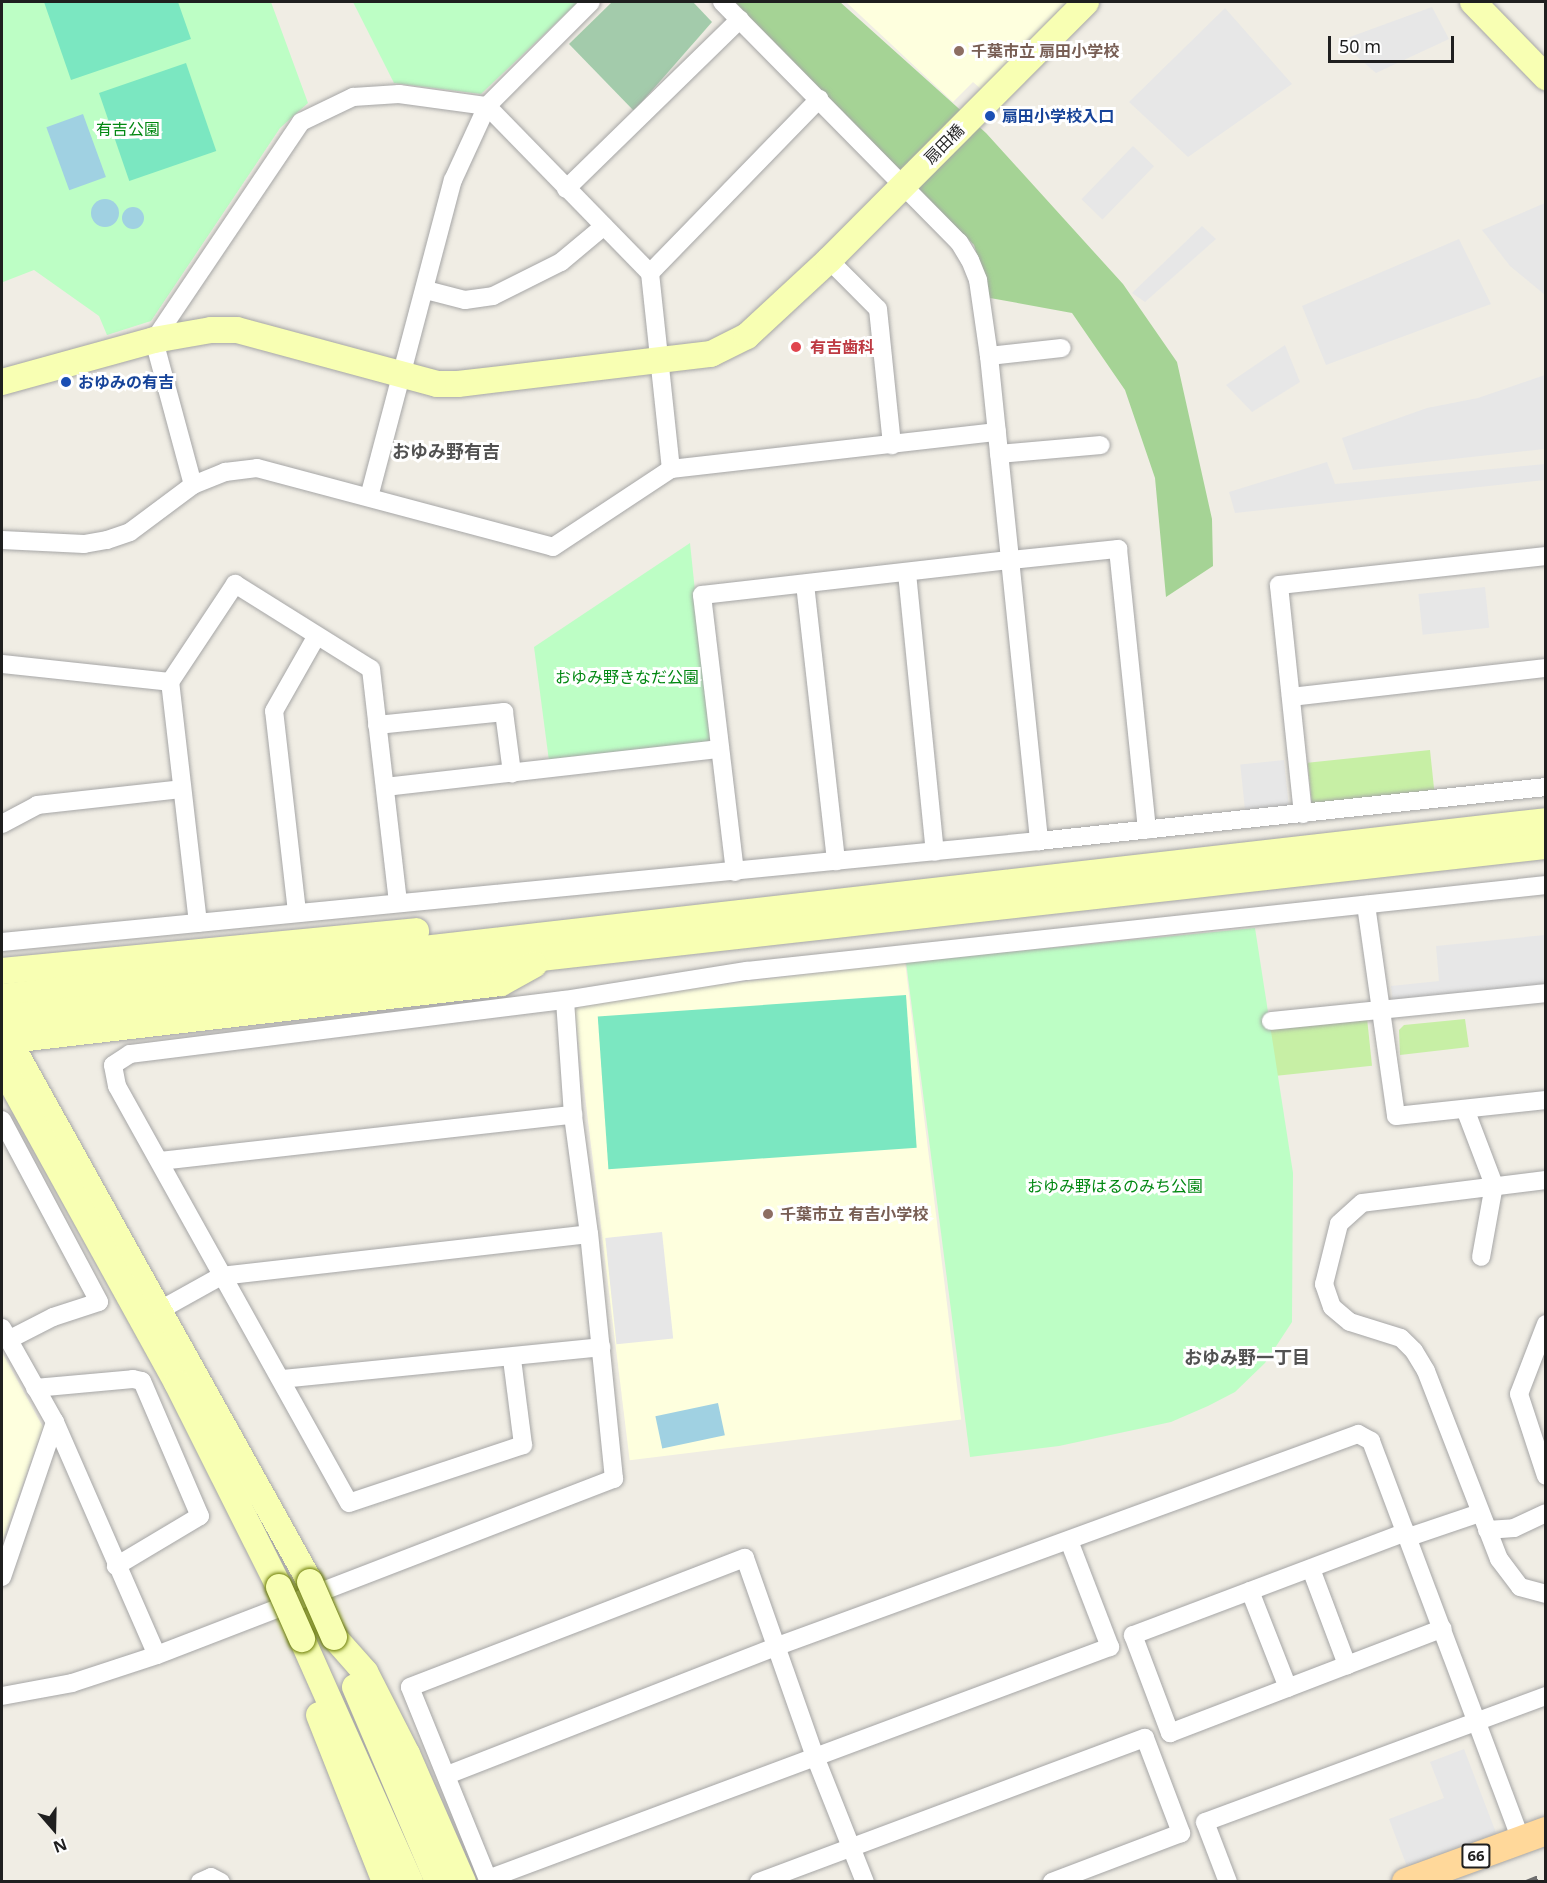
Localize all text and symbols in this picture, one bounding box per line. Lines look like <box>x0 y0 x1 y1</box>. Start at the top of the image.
scale bar <box>1331 24 1457 62</box>
text: 50 m <box>1339 34 1381 58</box>
place label: 千葉市立 扇田小学校 <box>971 41 1119 61</box>
marker: 千葉市立 扇田小学校 <box>952 44 966 58</box>
place label: 扇田小学校入口 <box>1002 106 1114 126</box>
marker: 扇田小学校入口 <box>983 109 997 123</box>
park label: 有吉公園 <box>96 119 160 139</box>
street label: 扇田橋 <box>920 120 968 168</box>
place label: 有吉歯科 <box>810 337 874 357</box>
marker: 有吉歯科 <box>787 338 805 356</box>
place label: おゆみの有吉 <box>78 372 174 392</box>
marker: おゆみの有吉 <box>59 375 73 389</box>
district label: おゆみ野有吉 <box>392 440 500 462</box>
park label: おゆみ野きなだ公園 <box>555 667 699 687</box>
park label: おゆみ野はるのみち公園 <box>1027 1176 1203 1196</box>
place label: 千葉市立 有吉小学校 <box>780 1204 928 1224</box>
marker: 千葉市立 有吉小学校 <box>761 1207 775 1221</box>
district label: おゆみ野一丁目 <box>1184 1346 1310 1368</box>
north arrow <box>24 1799 84 1859</box>
text: N <box>50 1833 70 1858</box>
road number: 66 <box>1461 1844 1491 1868</box>

